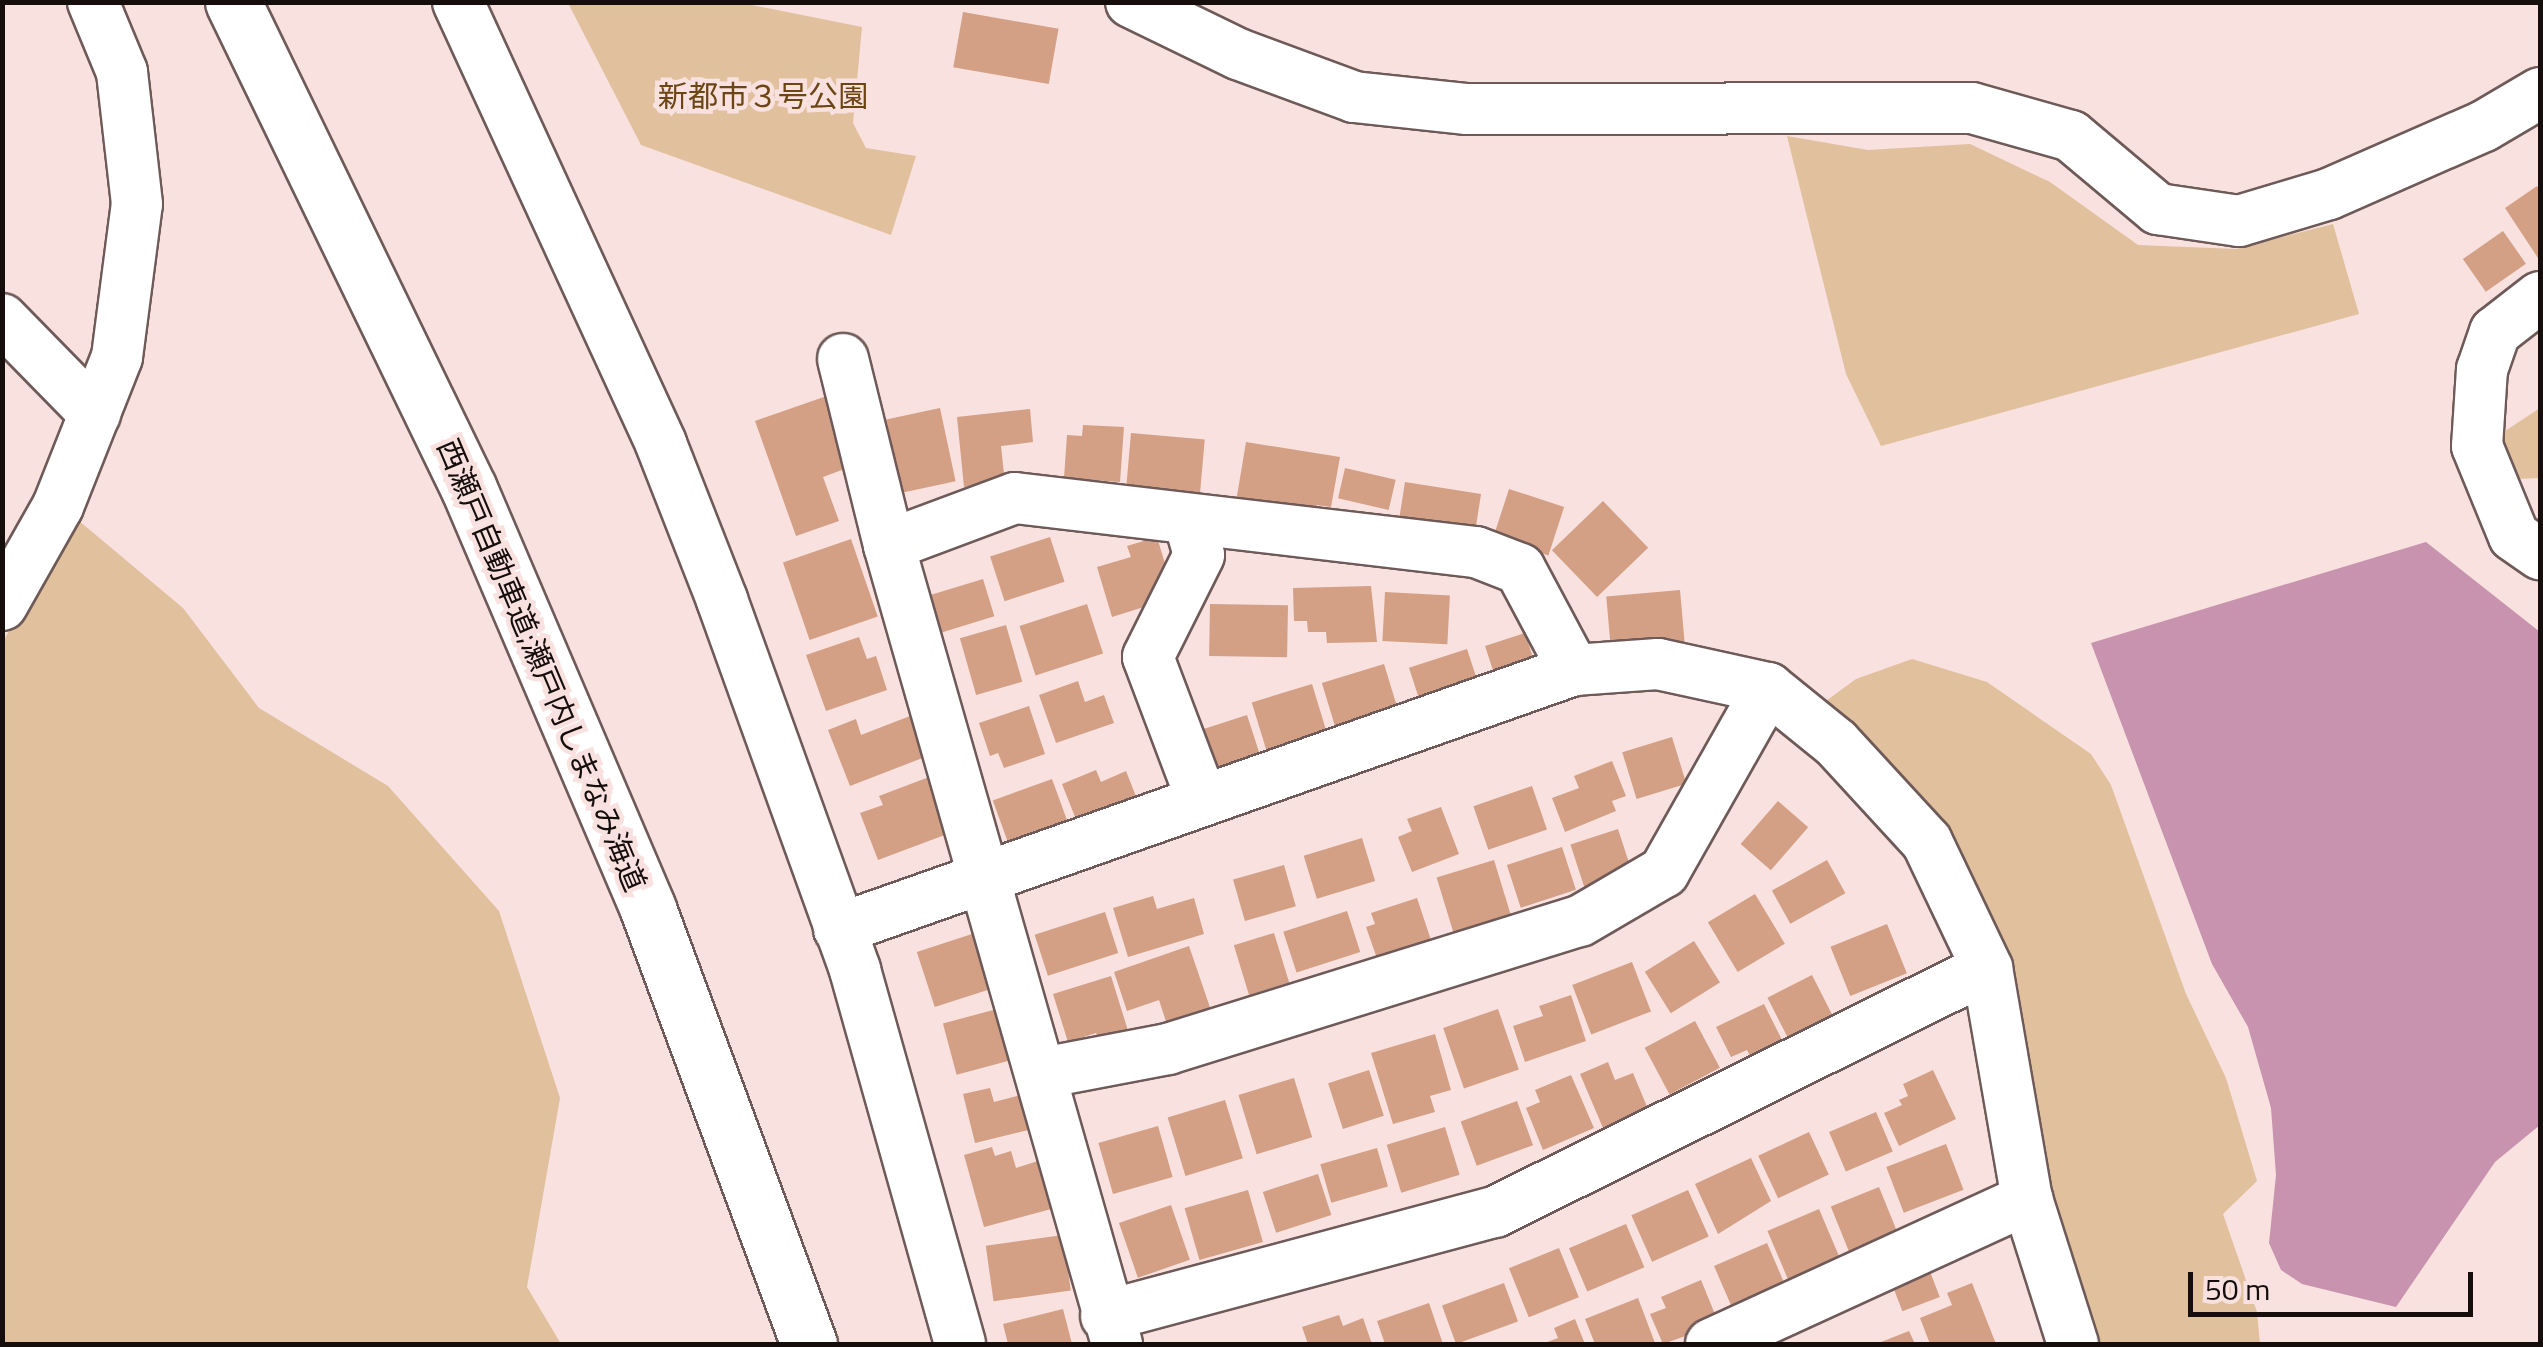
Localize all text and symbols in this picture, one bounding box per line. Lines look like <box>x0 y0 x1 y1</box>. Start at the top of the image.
park label: 新都市３号公園 <box>658 78 868 114</box>
street label: 西瀬戸自動車道;瀬戸内しまなみ海道 <box>430 434 654 896</box>
scale bar <box>2193 1252 2478 1314</box>
text: 50 m <box>2205 1266 2270 1312</box>

